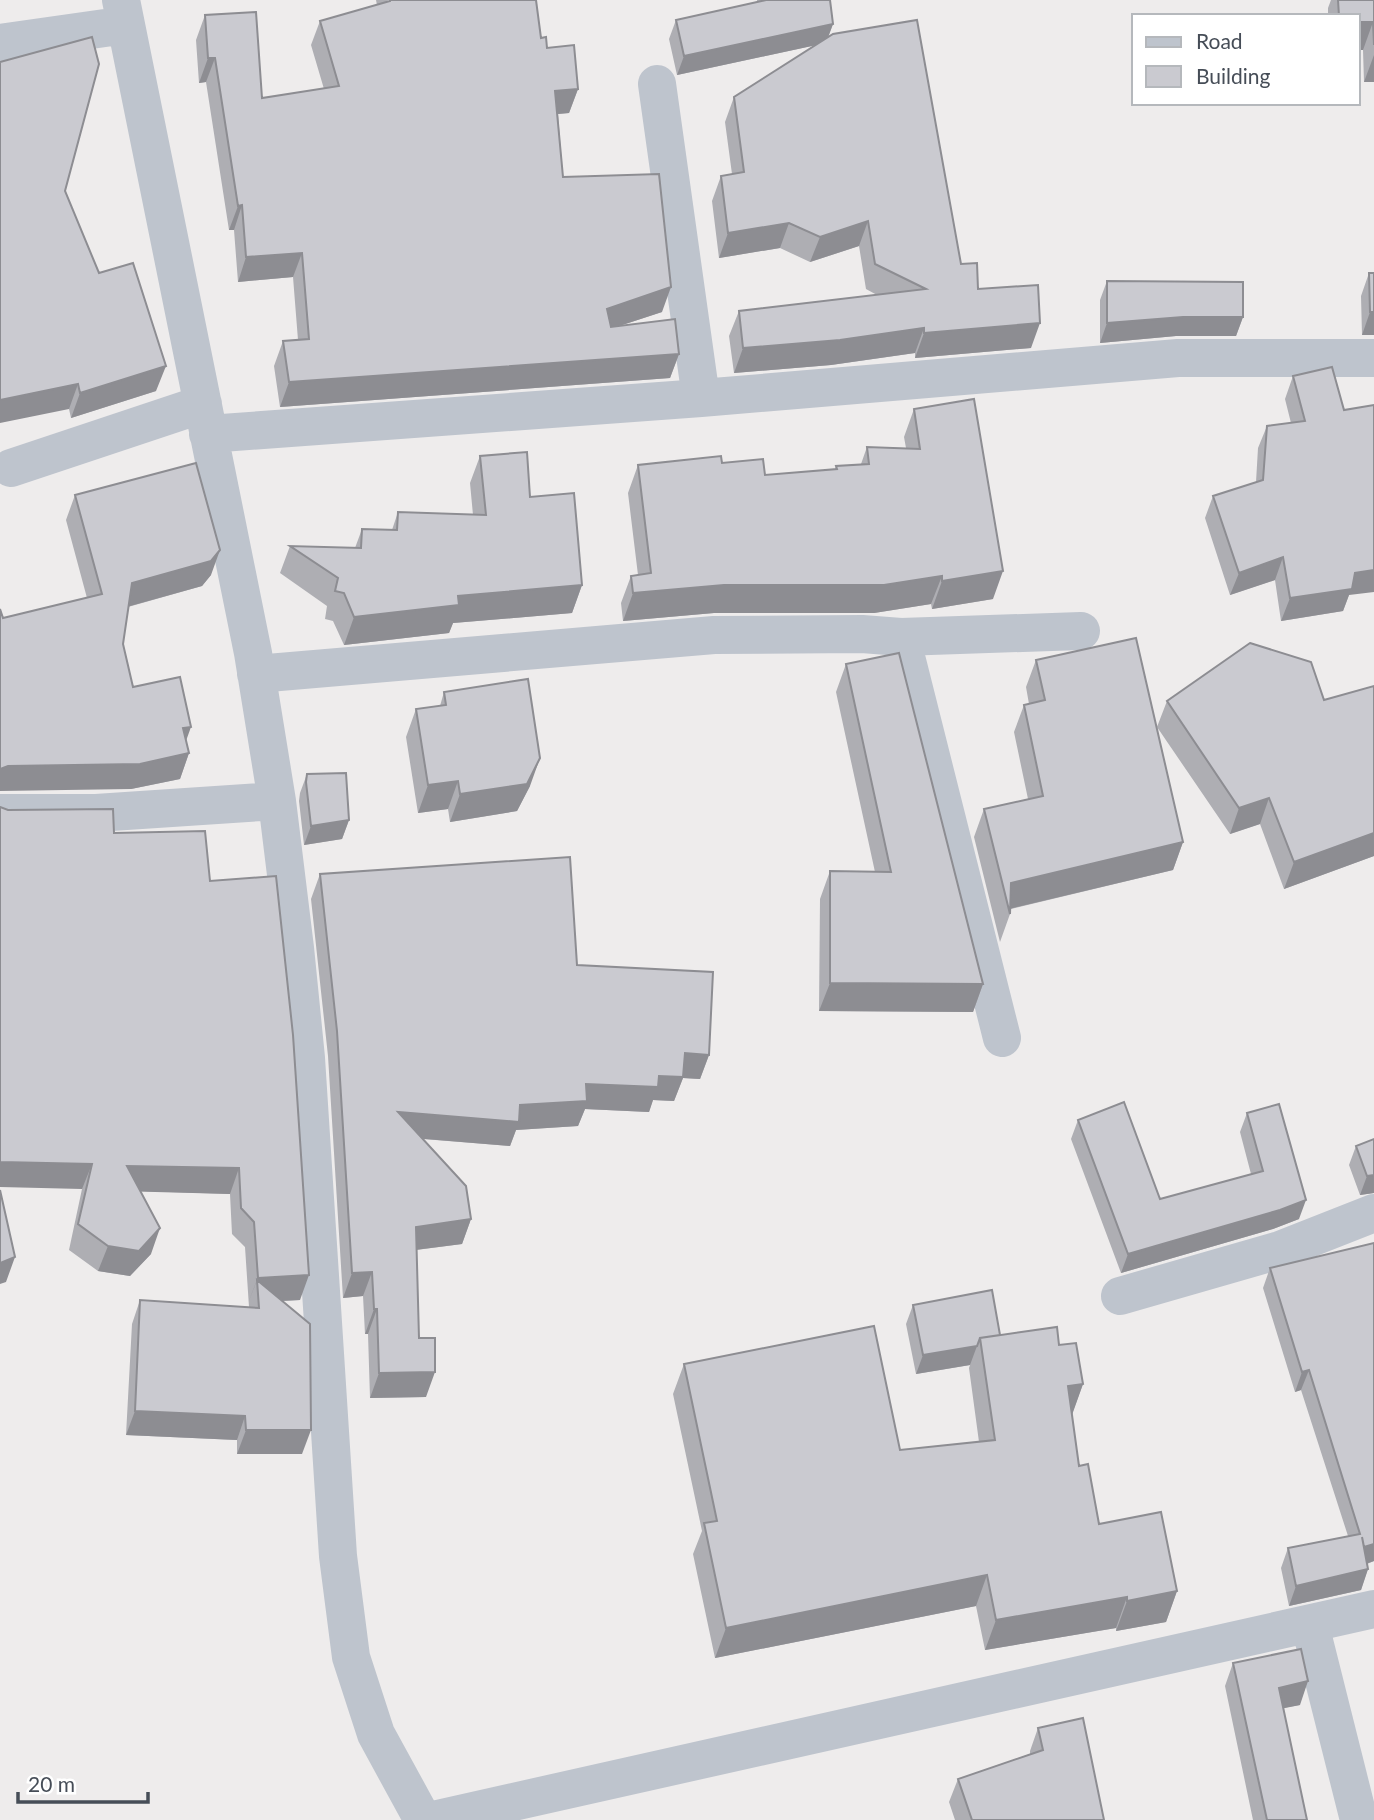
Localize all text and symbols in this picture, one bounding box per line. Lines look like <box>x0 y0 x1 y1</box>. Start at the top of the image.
legend <box>1132 14 1360 105</box>
text: Road <box>1196 28 1243 53</box>
text: Building <box>1196 63 1271 88</box>
scale bar <box>18 1760 147 1804</box>
text: 20 m <box>28 1771 75 1796</box>

